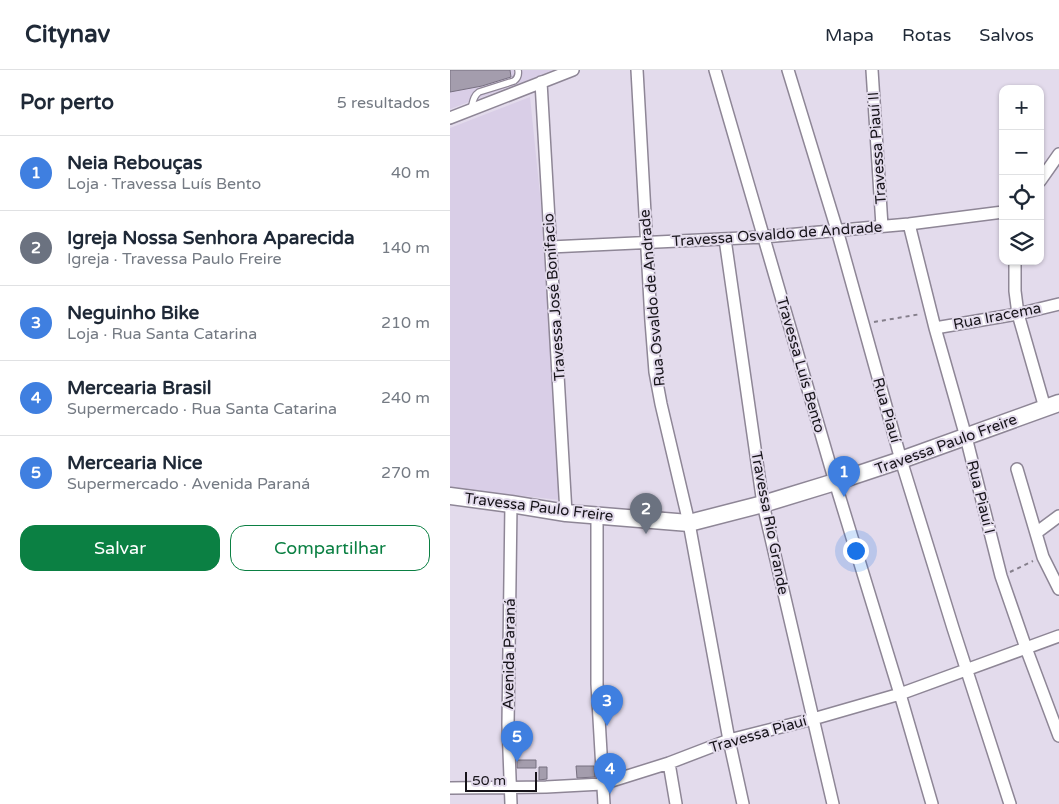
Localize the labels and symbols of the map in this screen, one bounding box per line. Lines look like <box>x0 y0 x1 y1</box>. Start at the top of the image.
street label: Travessa Piauí II <box>864 91 890 205</box>
street label: Rua Osvaldo de Andrade <box>635 209 669 387</box>
street label: Travessa José Bonifacio <box>539 213 569 381</box>
street label: Travessa Osvaldo de Andrade <box>671 218 883 250</box>
street label: Travessa Luís Bento <box>773 295 829 435</box>
street label: Rua Iracema <box>952 299 1042 333</box>
street label: Rua Piauí <box>869 375 905 445</box>
street label: Travessa Paulo Freire <box>873 410 1019 478</box>
street label: Travessa Rio Grande <box>747 450 793 596</box>
pin: 1 <box>828 456 860 497</box>
street label: Rua Piauí I <box>963 458 999 536</box>
street label: Travessa Paulo Freire <box>464 489 614 525</box>
pin: 2 <box>630 493 662 534</box>
your location <box>843 538 869 564</box>
street label: Avenida Paraná <box>499 598 519 710</box>
pin: 3 <box>591 685 623 726</box>
street label: Travessa Piauí <box>707 711 809 756</box>
pin: 5 <box>501 721 533 762</box>
pin: 4 <box>594 753 626 794</box>
scale bar <box>465 769 538 792</box>

